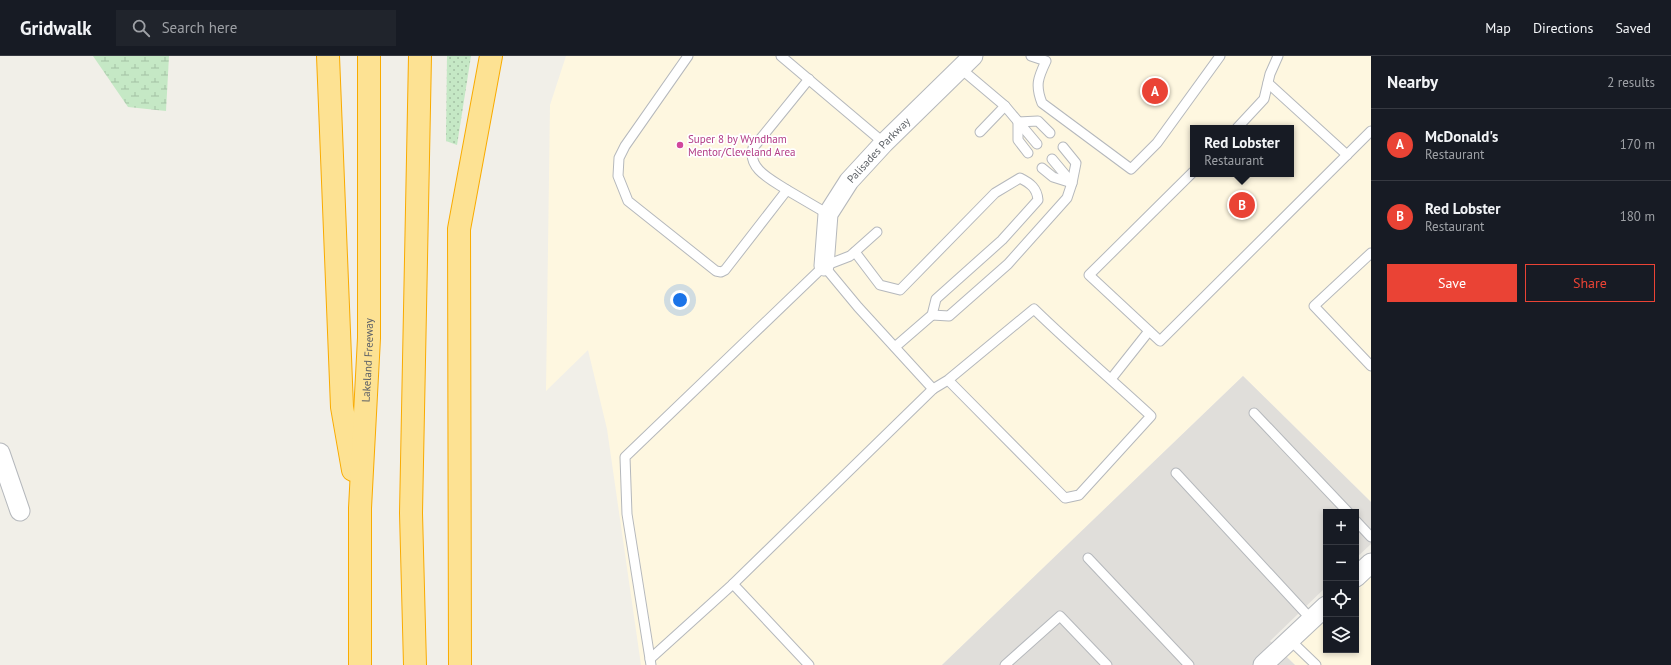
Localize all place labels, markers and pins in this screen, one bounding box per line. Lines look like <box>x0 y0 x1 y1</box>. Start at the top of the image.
pin: A <box>1142 76 1168 106</box>
place label: Super 8 by Wyndham Mentor/Cleveland Area <box>688 132 795 159</box>
marker: Super 8 by Wyndham Mentor/Cleveland Area <box>675 140 685 150</box>
pin: B <box>1229 190 1255 220</box>

